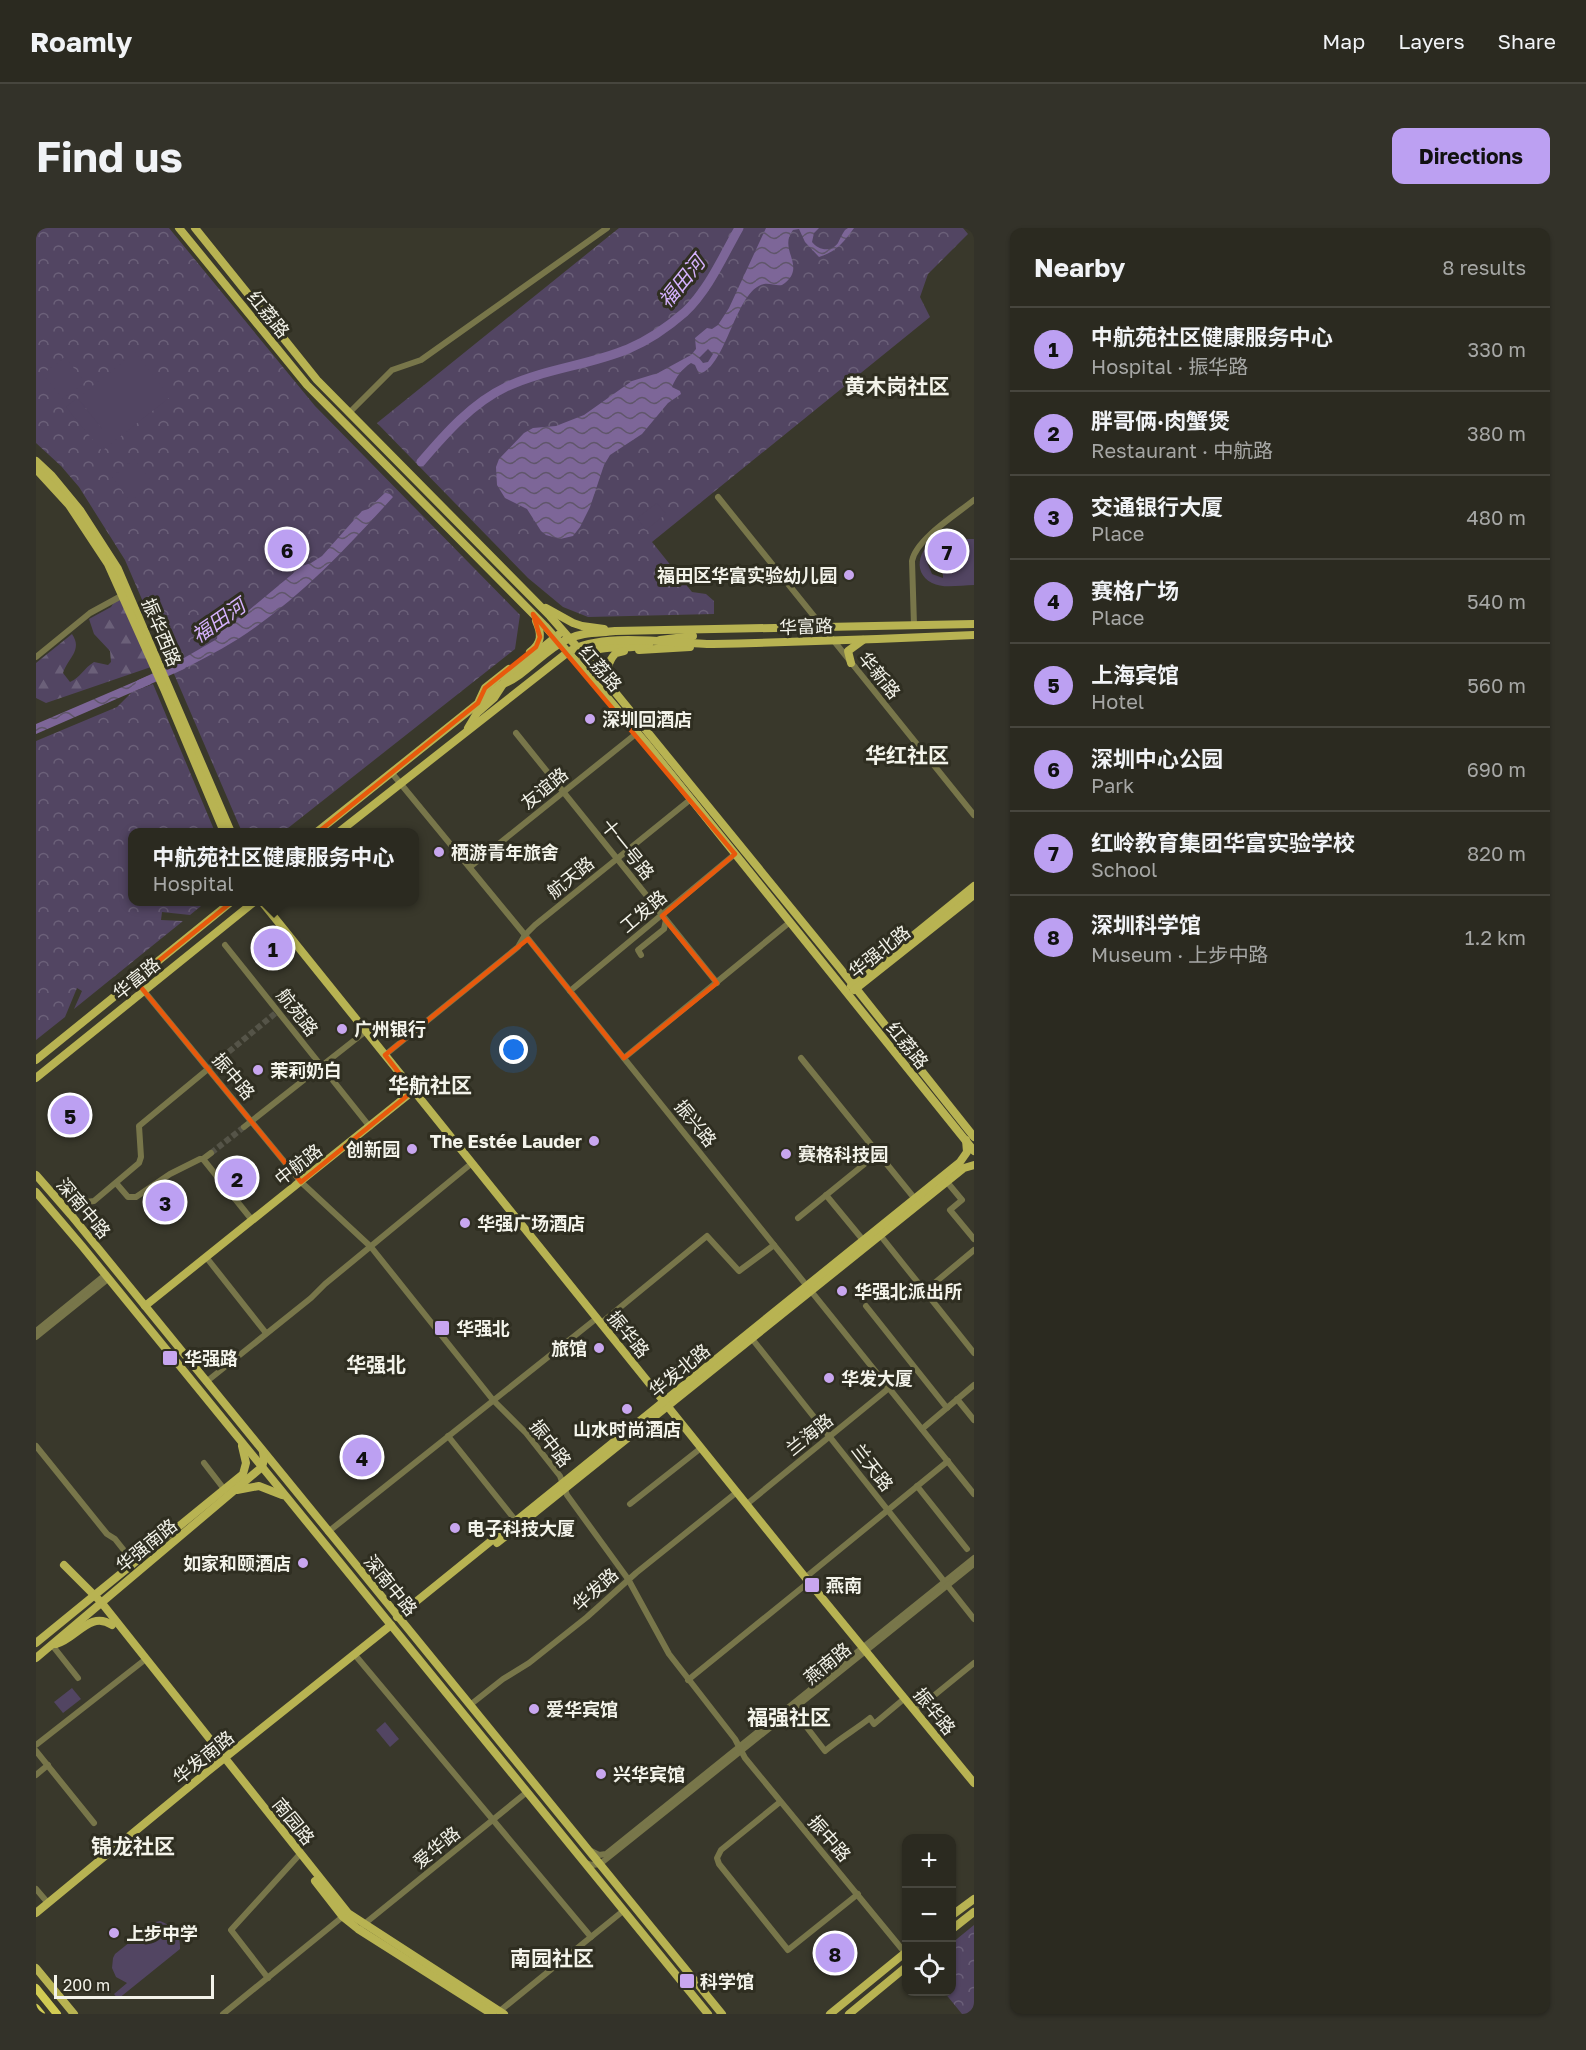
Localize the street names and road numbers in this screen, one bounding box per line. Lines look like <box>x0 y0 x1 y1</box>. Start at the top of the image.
street label: 红荔路 <box>243 286 295 342</box>
street label: 振华西路 <box>138 595 186 669</box>
street label: 华富路 <box>779 614 833 638</box>
street label: 红荔路 <box>575 640 627 696</box>
street label: 华新路 <box>854 647 906 703</box>
street label: 友谊路 <box>516 762 572 814</box>
street label: 十一号路 <box>597 814 659 884</box>
street label: 航天路 <box>542 851 598 903</box>
street label: 工发路 <box>615 885 671 937</box>
street label: 华强北路 <box>844 920 914 982</box>
street label: 华富路 <box>108 952 164 1004</box>
street label: 航苑路 <box>273 984 323 1040</box>
street label: 红荔路 <box>882 1017 934 1073</box>
street label: 振中路 <box>208 1048 260 1104</box>
street label: 振兴路 <box>670 1095 722 1151</box>
street label: 中航路 <box>270 1139 326 1189</box>
street label: 深南中路 <box>52 1173 116 1243</box>
street label: 振华路 <box>603 1306 655 1362</box>
street label: 华发北路 <box>644 1339 714 1401</box>
street label: 兰海路 <box>781 1408 837 1460</box>
street label: 振中路 <box>526 1415 576 1471</box>
street label: 兰天路 <box>848 1439 898 1495</box>
street label: 华强南路 <box>111 1514 181 1576</box>
street label: 深南中路 <box>360 1550 422 1620</box>
street label: 华发路 <box>568 1563 622 1615</box>
street label: 燕南路 <box>799 1637 855 1689</box>
street label: 振华路 <box>909 1683 961 1739</box>
street label: 华发南路 <box>168 1726 238 1788</box>
street label: 南园路 <box>268 1793 320 1849</box>
street label: 振中路 <box>804 1810 856 1866</box>
street label: 爱华路 <box>408 1821 464 1873</box>

